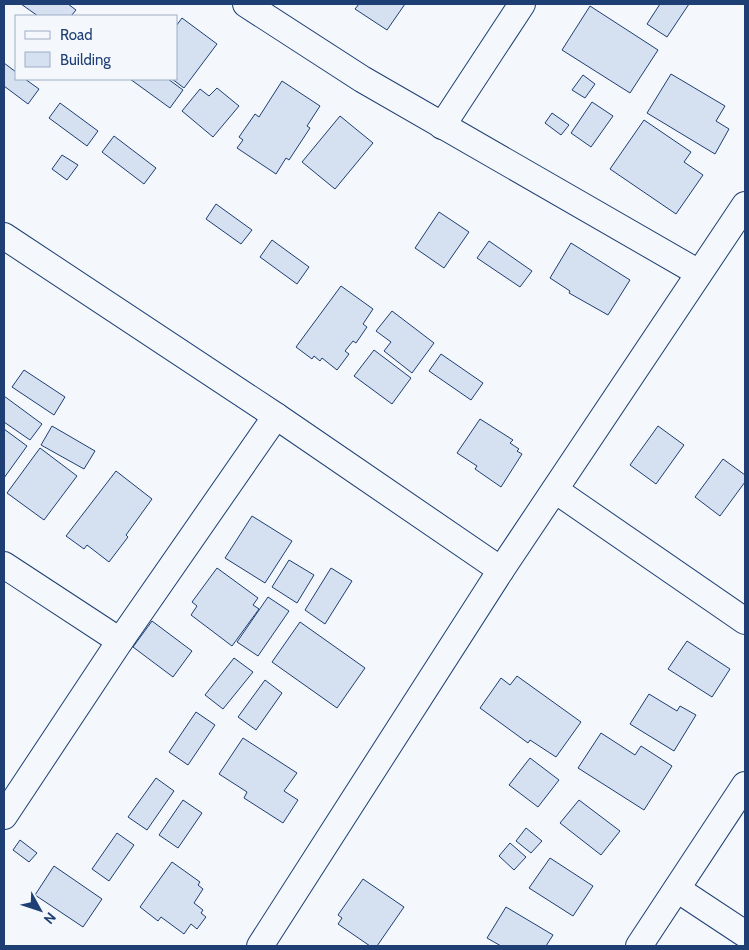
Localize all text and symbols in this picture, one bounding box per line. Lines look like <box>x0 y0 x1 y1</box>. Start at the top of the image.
legend <box>15 15 178 80</box>
text: Road <box>60 26 93 44</box>
text: Building <box>60 51 111 69</box>
north arrow <box>15 885 65 935</box>
text: N <box>40 909 60 928</box>

